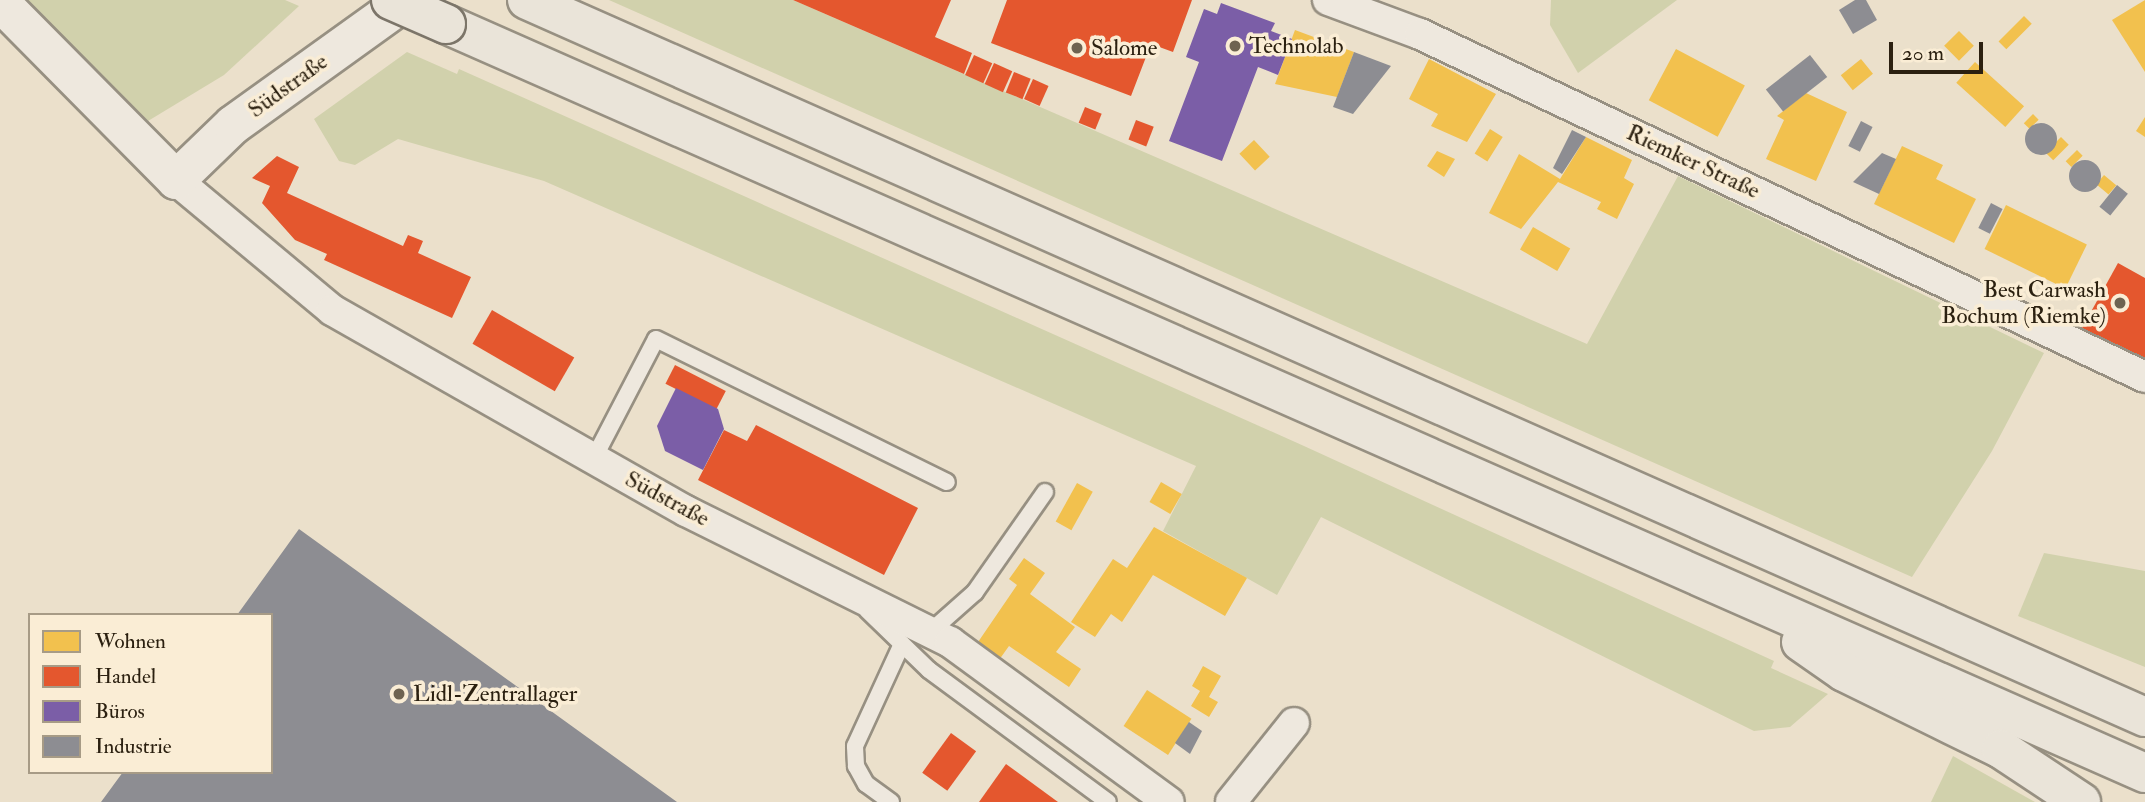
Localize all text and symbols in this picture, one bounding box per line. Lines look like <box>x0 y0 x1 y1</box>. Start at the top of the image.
scale bar <box>1893 28 1988 72</box>
place label: Technolab <box>1249 32 1344 60</box>
place label: Salome <box>1091 34 1157 62</box>
marker: Technolab <box>1227 38 1243 54</box>
marker: Salome <box>1069 40 1085 56</box>
text: 20 m <box>1902 40 1944 67</box>
street label: Südstraße <box>243 48 333 124</box>
street label: Riemker Straße <box>1622 119 1764 205</box>
place label: Best Carwash Bochum (Riemke) <box>1941 276 2106 330</box>
marker: Best Carwash Bochum (Riemke) <box>2112 295 2128 311</box>
street label: Südstraße <box>620 465 714 533</box>
legend <box>28 613 273 774</box>
text: Wohnen <box>95 628 166 655</box>
text: Handel <box>95 663 156 690</box>
place label: Lidl-Zentrallager <box>413 680 577 708</box>
marker: Lidl-Zentrallager <box>391 686 407 702</box>
text: Büros <box>95 698 145 725</box>
text: Industrie <box>95 733 172 760</box>

